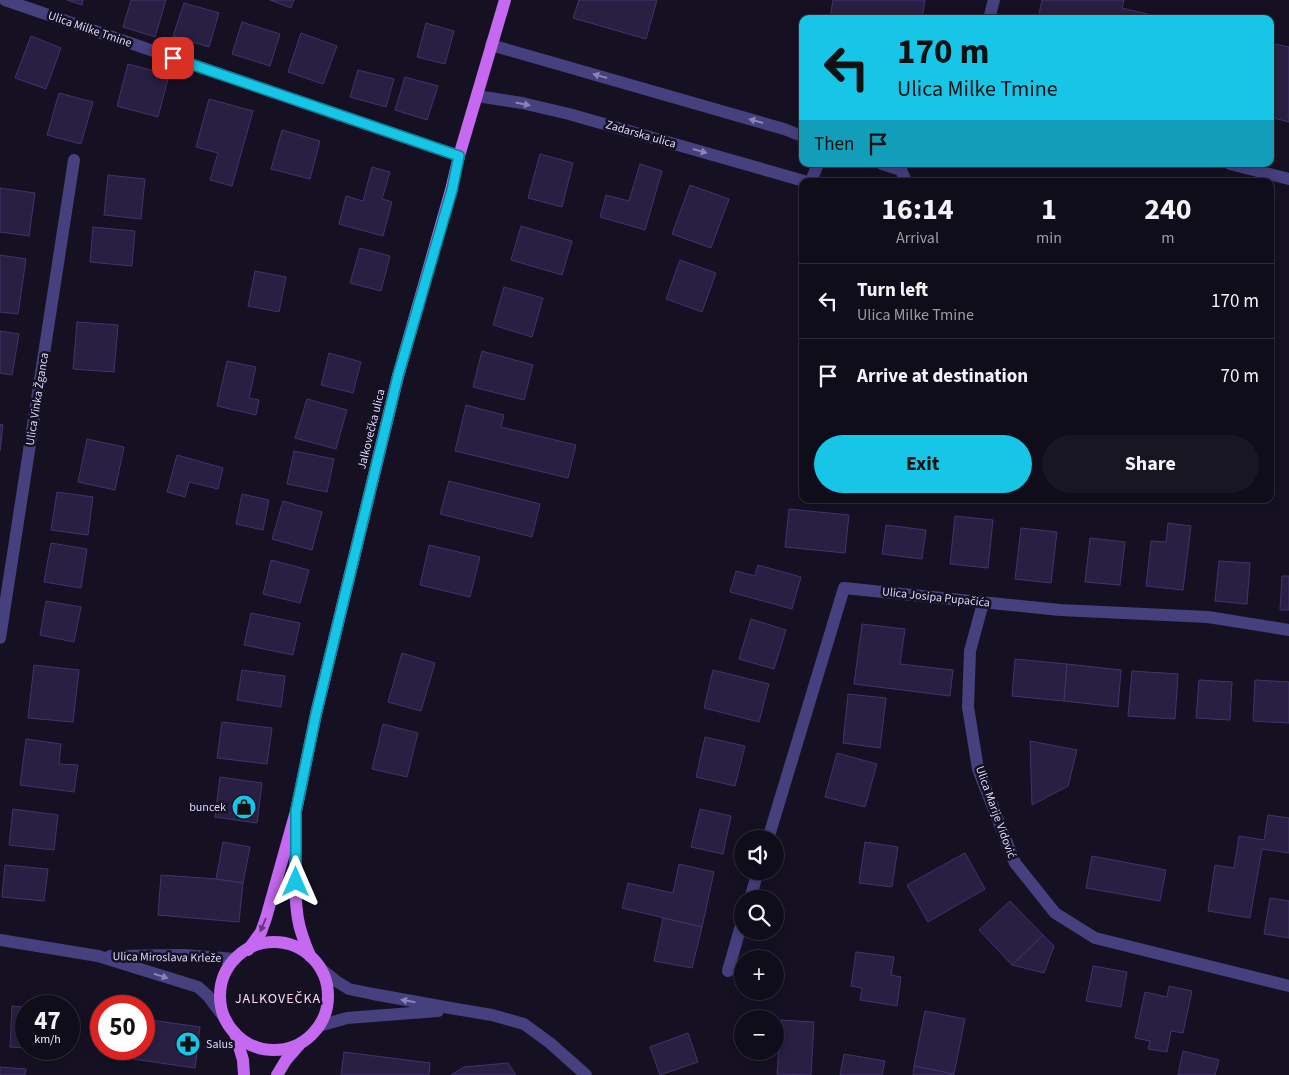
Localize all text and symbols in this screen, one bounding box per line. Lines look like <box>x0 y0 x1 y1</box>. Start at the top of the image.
street label: Ulica Milke Tmine <box>46 7 134 52</box>
text: 170 m <box>897 27 989 77</box>
icon: left <box>814 35 879 100</box>
pin <box>152 37 194 79</box>
icon: arrive <box>159 44 187 72</box>
one-way arrow <box>592 72 607 80</box>
text: Ulica Milke Tmine <box>897 73 1058 105</box>
one-way arrow <box>516 100 532 108</box>
street label: Zadarska ulica <box>604 116 678 153</box>
one-way arrow <box>749 117 764 125</box>
icon: arrive <box>864 130 892 158</box>
text: Then <box>814 131 854 158</box>
one-way arrow <box>693 148 708 156</box>
text: 16:14 <box>881 188 954 231</box>
text: 1 <box>1041 188 1057 231</box>
text: 240 <box>1144 188 1192 231</box>
text: Arrival <box>896 227 939 249</box>
text: min <box>1036 227 1062 249</box>
text: m <box>1161 227 1175 249</box>
text: Turn left <box>857 277 928 304</box>
icon: left <box>814 287 842 315</box>
text: 170 m <box>1211 288 1259 315</box>
text: Ulica Milke Tmine <box>857 304 974 326</box>
street label: Ulica Vinka Žganca <box>22 351 53 447</box>
icon: arrive <box>814 362 842 390</box>
text: Arrive at destination <box>857 363 1028 390</box>
text: 70 m <box>1221 363 1259 390</box>
street label: Jalkovečka ulica <box>353 387 390 471</box>
button: Exit <box>814 435 1032 493</box>
button: Share <box>1042 435 1259 493</box>
street label: Ulica Josipa Pupačića <box>881 583 991 612</box>
street label: Ulica Marije Vidović <box>971 764 1020 861</box>
shop icon: buncek <box>231 794 257 820</box>
place label: buncek <box>189 799 226 816</box>
map controls <box>734 830 784 1060</box>
button: sound <box>734 830 784 880</box>
position arrow <box>269 855 321 907</box>
button: search <box>734 890 784 940</box>
one-way arrow <box>259 918 267 932</box>
street label: Ulica Miroslava Krleže <box>112 948 222 967</box>
button: + <box>734 950 784 1000</box>
one-way arrow <box>154 972 169 980</box>
district label: JALKOVEČKA <box>235 989 321 1009</box>
speed limit sign: 50 <box>90 995 155 1060</box>
one-way arrow <box>399 996 415 1004</box>
text: 47 <box>34 1003 61 1039</box>
button: − <box>734 1010 784 1060</box>
text: km/h <box>34 1031 61 1048</box>
pharmacy icon: Salus <box>175 1031 201 1057</box>
place label: Salus <box>206 1036 233 1053</box>

